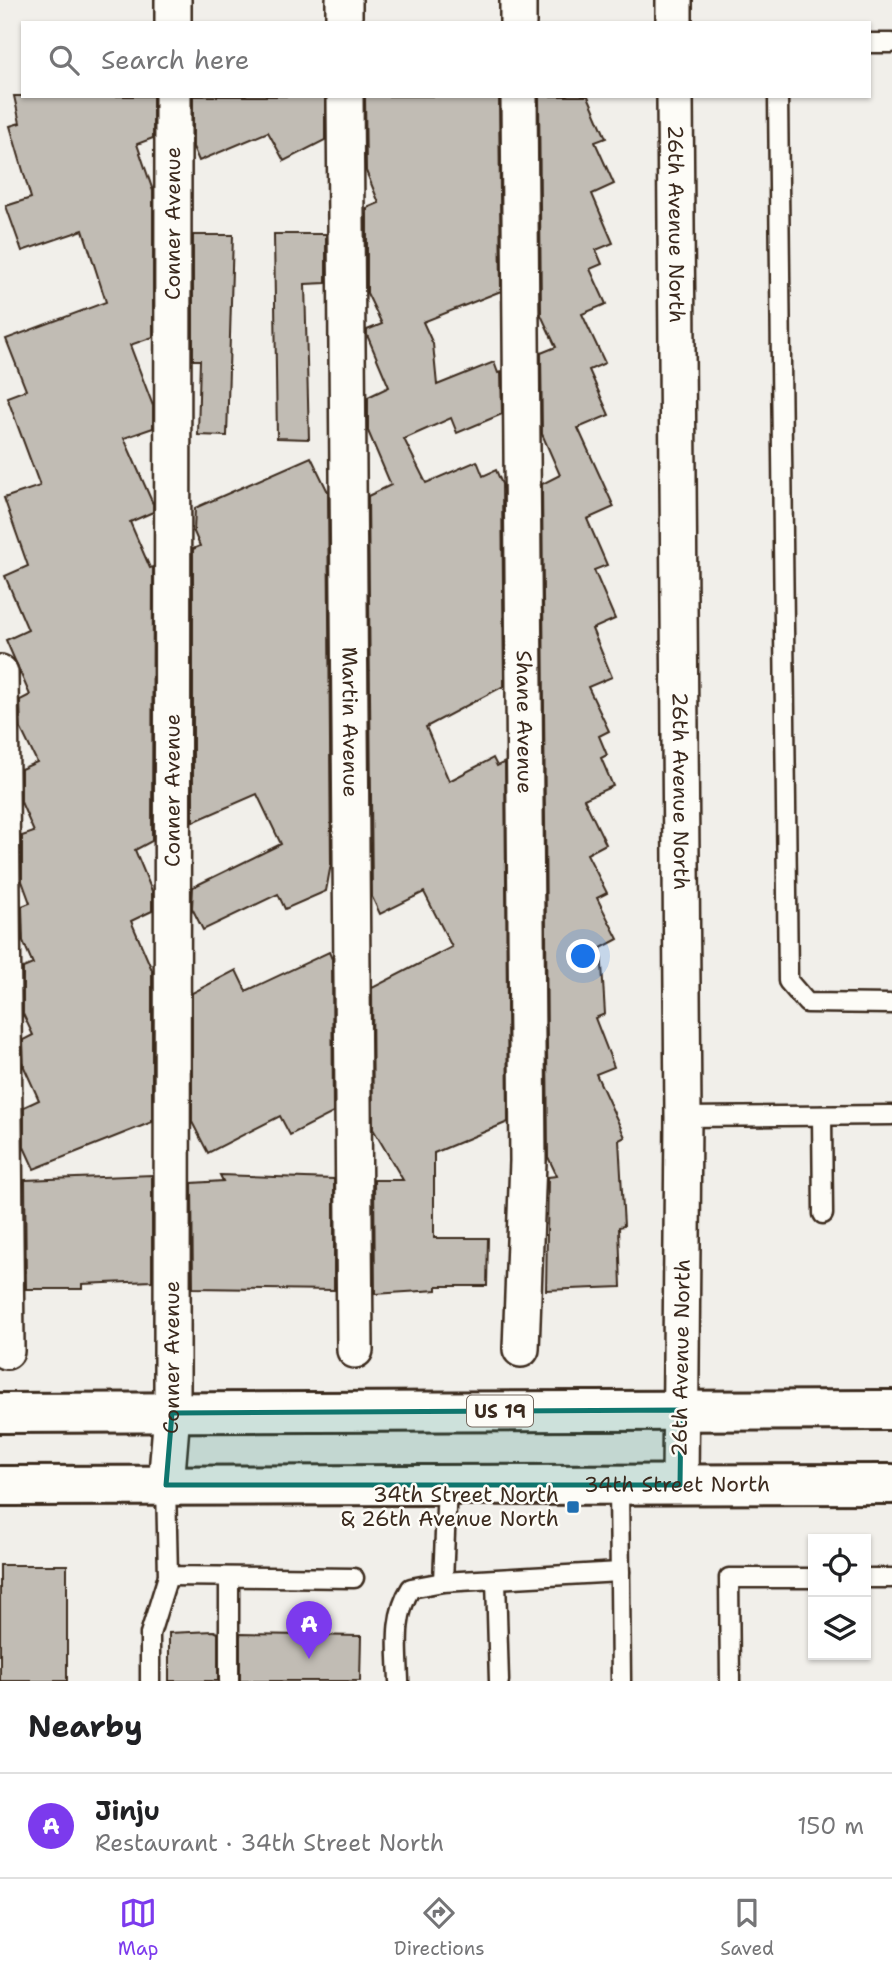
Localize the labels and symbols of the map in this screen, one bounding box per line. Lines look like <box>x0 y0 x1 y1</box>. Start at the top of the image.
street label: 26th Avenue North <box>661 125 691 323</box>
street label: Conner Avenue <box>159 147 187 300</box>
street label: Martin Avenue <box>335 647 365 797</box>
street label: Shane Avenue <box>510 650 539 794</box>
street label: 26th Avenue North <box>666 692 695 890</box>
street label: Conner Avenue <box>158 714 187 867</box>
your location <box>566 939 600 973</box>
street label: 26th Avenue North <box>665 1259 697 1457</box>
street label: Conner Avenue <box>156 1281 186 1435</box>
road number: US 19 <box>467 1396 533 1427</box>
street label: 34th Street North <box>584 1470 770 1499</box>
place label: 34th Street North & 26th Avenue North <box>341 1481 559 1533</box>
marker: 34th Street North & 26th Avenue North <box>565 1499 581 1515</box>
pin: A <box>286 1601 332 1659</box>

